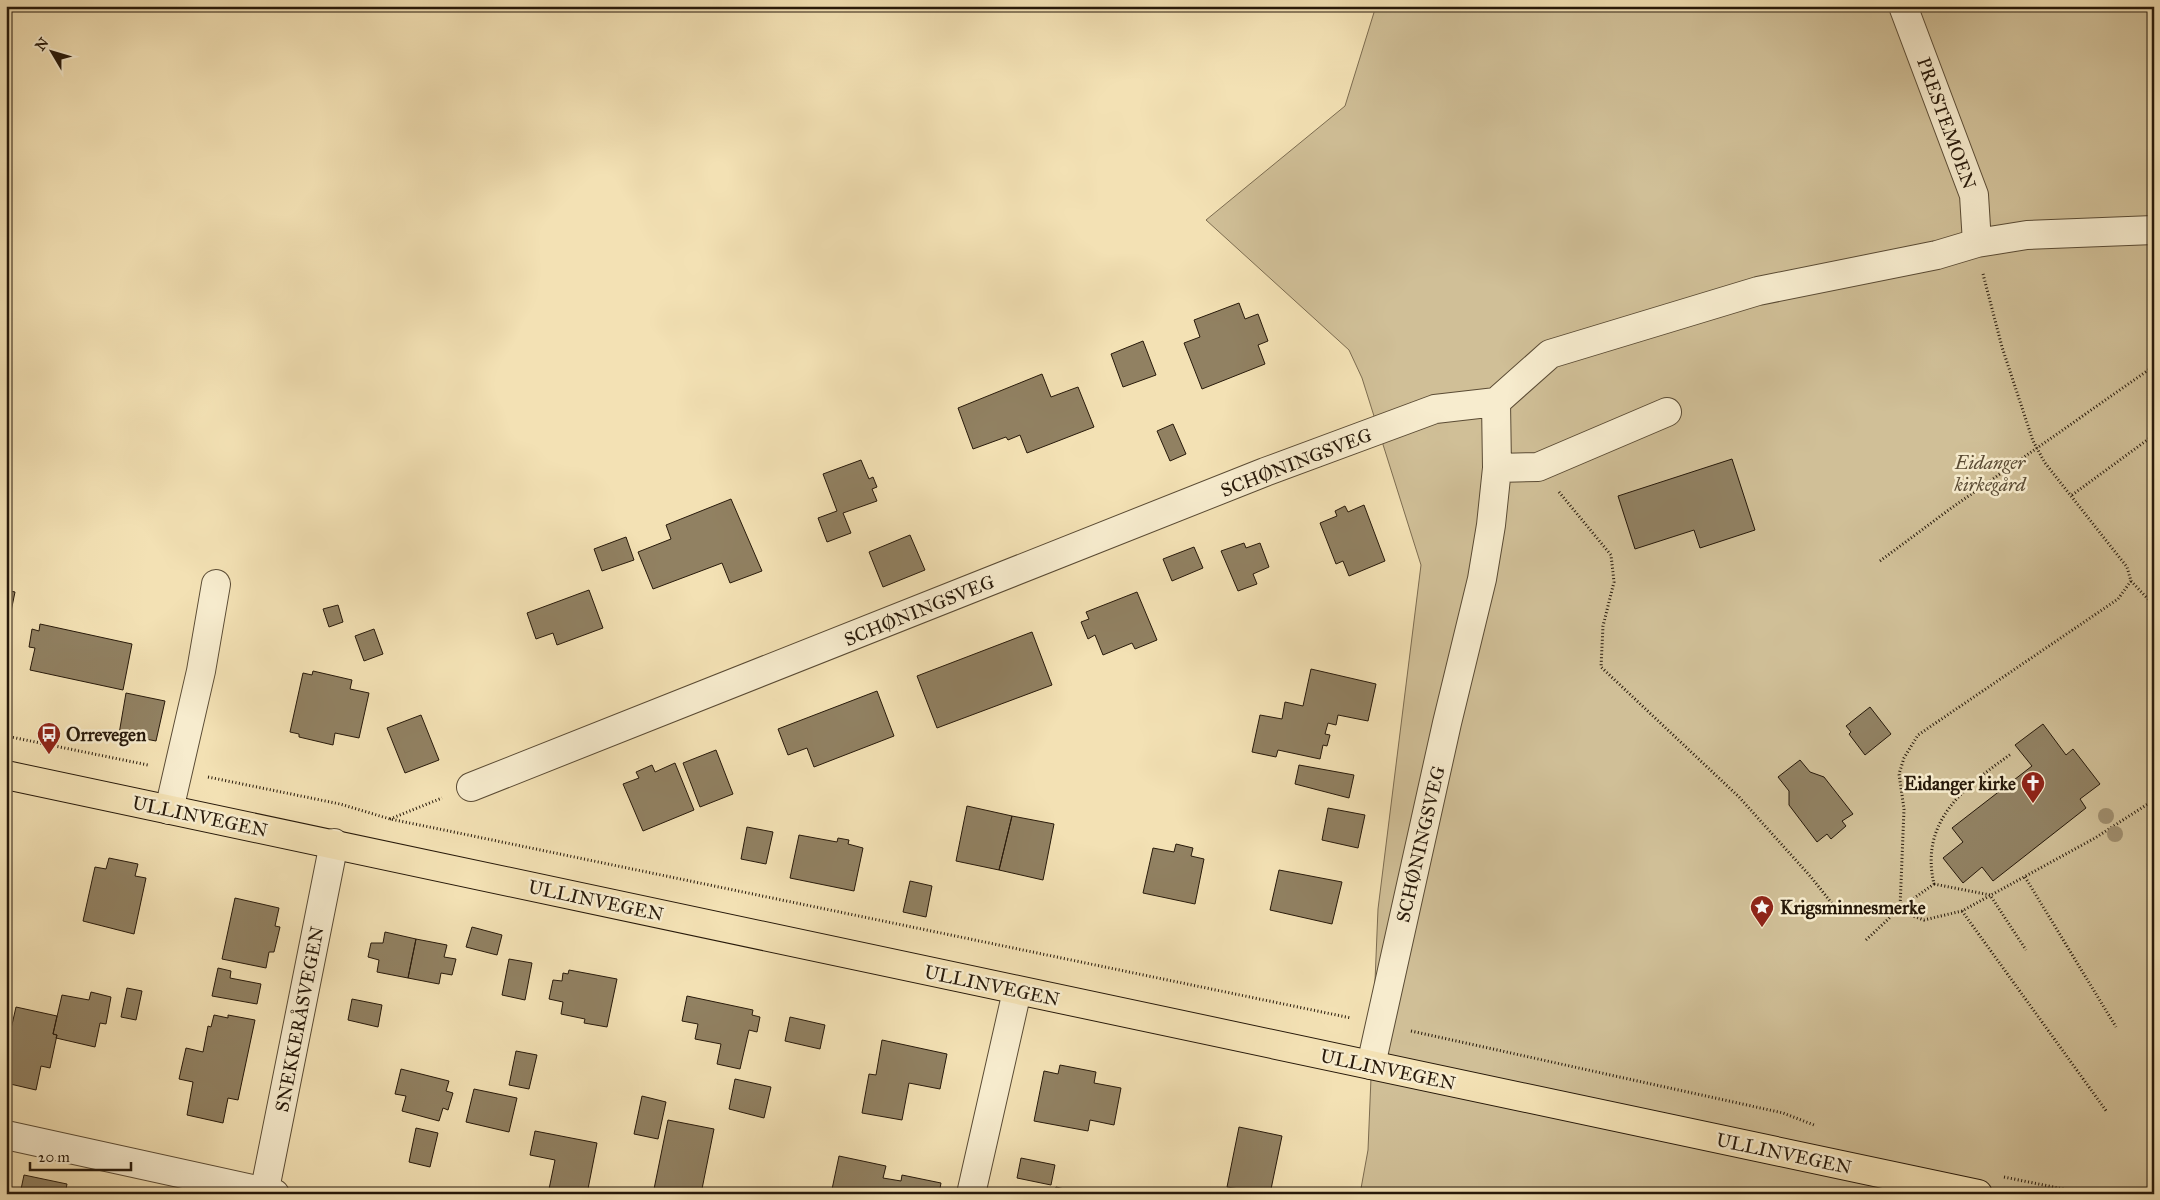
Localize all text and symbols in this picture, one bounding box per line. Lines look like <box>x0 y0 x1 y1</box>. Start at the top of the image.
north arrow <box>28 28 78 78</box>
text: N <box>32 34 53 54</box>
street label: PRESTEMOEN <box>1912 54 1981 192</box>
street label: SCHØNINGSVEG <box>1217 423 1375 502</box>
park label: Eidanger kirkegård <box>1953 451 2027 496</box>
street label: SCHØNINGSVEG <box>841 570 998 651</box>
bus stop icon: Orrevegen <box>36 721 62 755</box>
place label: Orrevegen <box>66 723 147 747</box>
street label: SCHØNINGSVEG <box>1391 763 1450 925</box>
church icon: Eidanger kirke <box>2020 770 2046 804</box>
place label: Eidanger kirke <box>1904 772 2016 796</box>
street label: ULLINVEGEN <box>130 791 270 842</box>
street label: ULLINVEGEN <box>526 875 666 926</box>
place icon: Krigsminnesmerke <box>1749 894 1775 928</box>
place label: Krigsminnesmerke <box>1780 896 1926 920</box>
street label: SNEKKERÅSVEGEN <box>270 924 329 1114</box>
street label: ULLINVEGEN <box>922 960 1062 1011</box>
street label: ULLINVEGEN <box>1318 1044 1458 1095</box>
street label: ULLINVEGEN <box>1714 1128 1854 1179</box>
scale bar <box>30 1140 131 1172</box>
text: 20 m <box>38 1148 70 1166</box>

